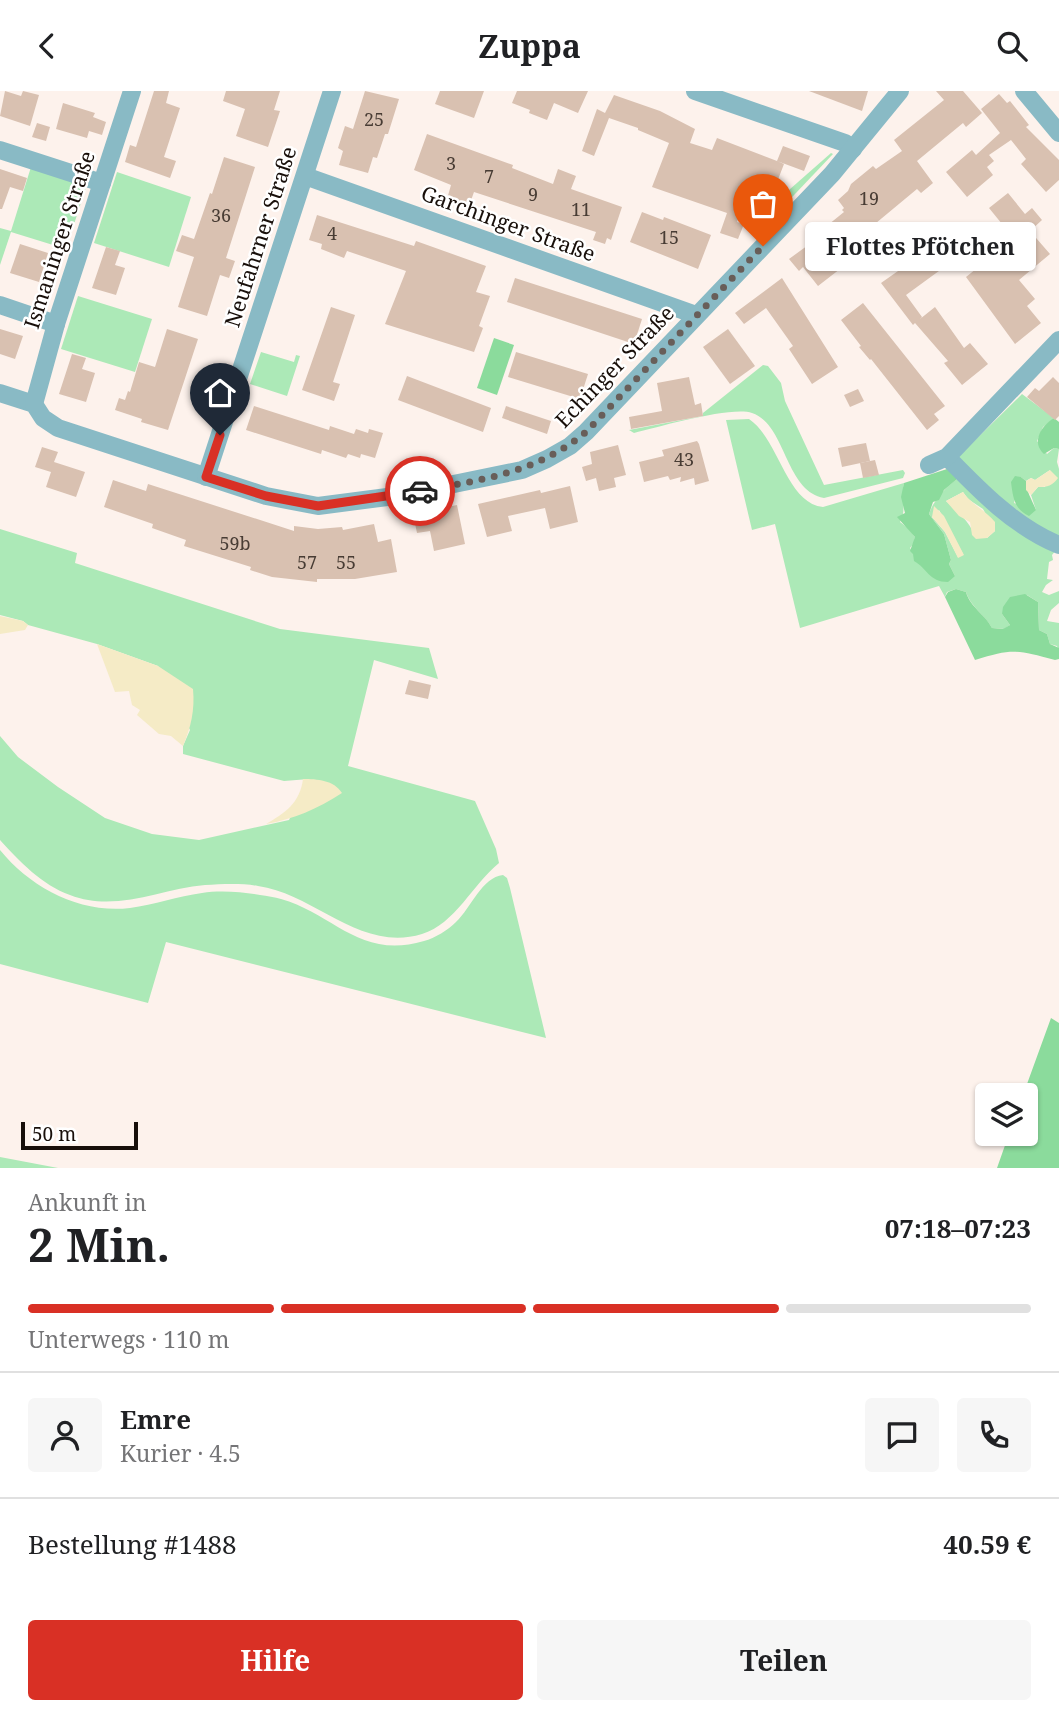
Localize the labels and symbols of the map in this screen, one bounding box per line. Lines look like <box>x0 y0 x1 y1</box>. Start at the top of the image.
house number: 25 <box>364 107 384 131</box>
street label: Neufahrner Straße <box>218 143 302 331</box>
street label: Ismaninger Straße <box>17 147 101 332</box>
house number: 3 <box>446 151 456 175</box>
house number: 7 <box>484 164 494 188</box>
pin <box>733 174 793 246</box>
street label: Garchinger Straße <box>417 179 599 268</box>
house number: 9 <box>528 182 538 206</box>
house number: 19 <box>859 186 879 210</box>
house number: 11 <box>571 197 591 221</box>
house number: 36 <box>211 203 231 227</box>
house number: 4 <box>327 221 337 245</box>
callout: Flottes Pfötchen <box>805 221 1036 271</box>
house number: 15 <box>659 225 679 249</box>
street label: Echinger Straße <box>549 299 680 434</box>
pin <box>190 363 250 435</box>
house number: 43 <box>674 447 694 471</box>
courier <box>385 456 455 526</box>
house number: 59b <box>219 531 251 555</box>
house number: 57 <box>297 550 317 574</box>
house number: 55 <box>336 550 356 574</box>
scale bar <box>21 1119 138 1151</box>

